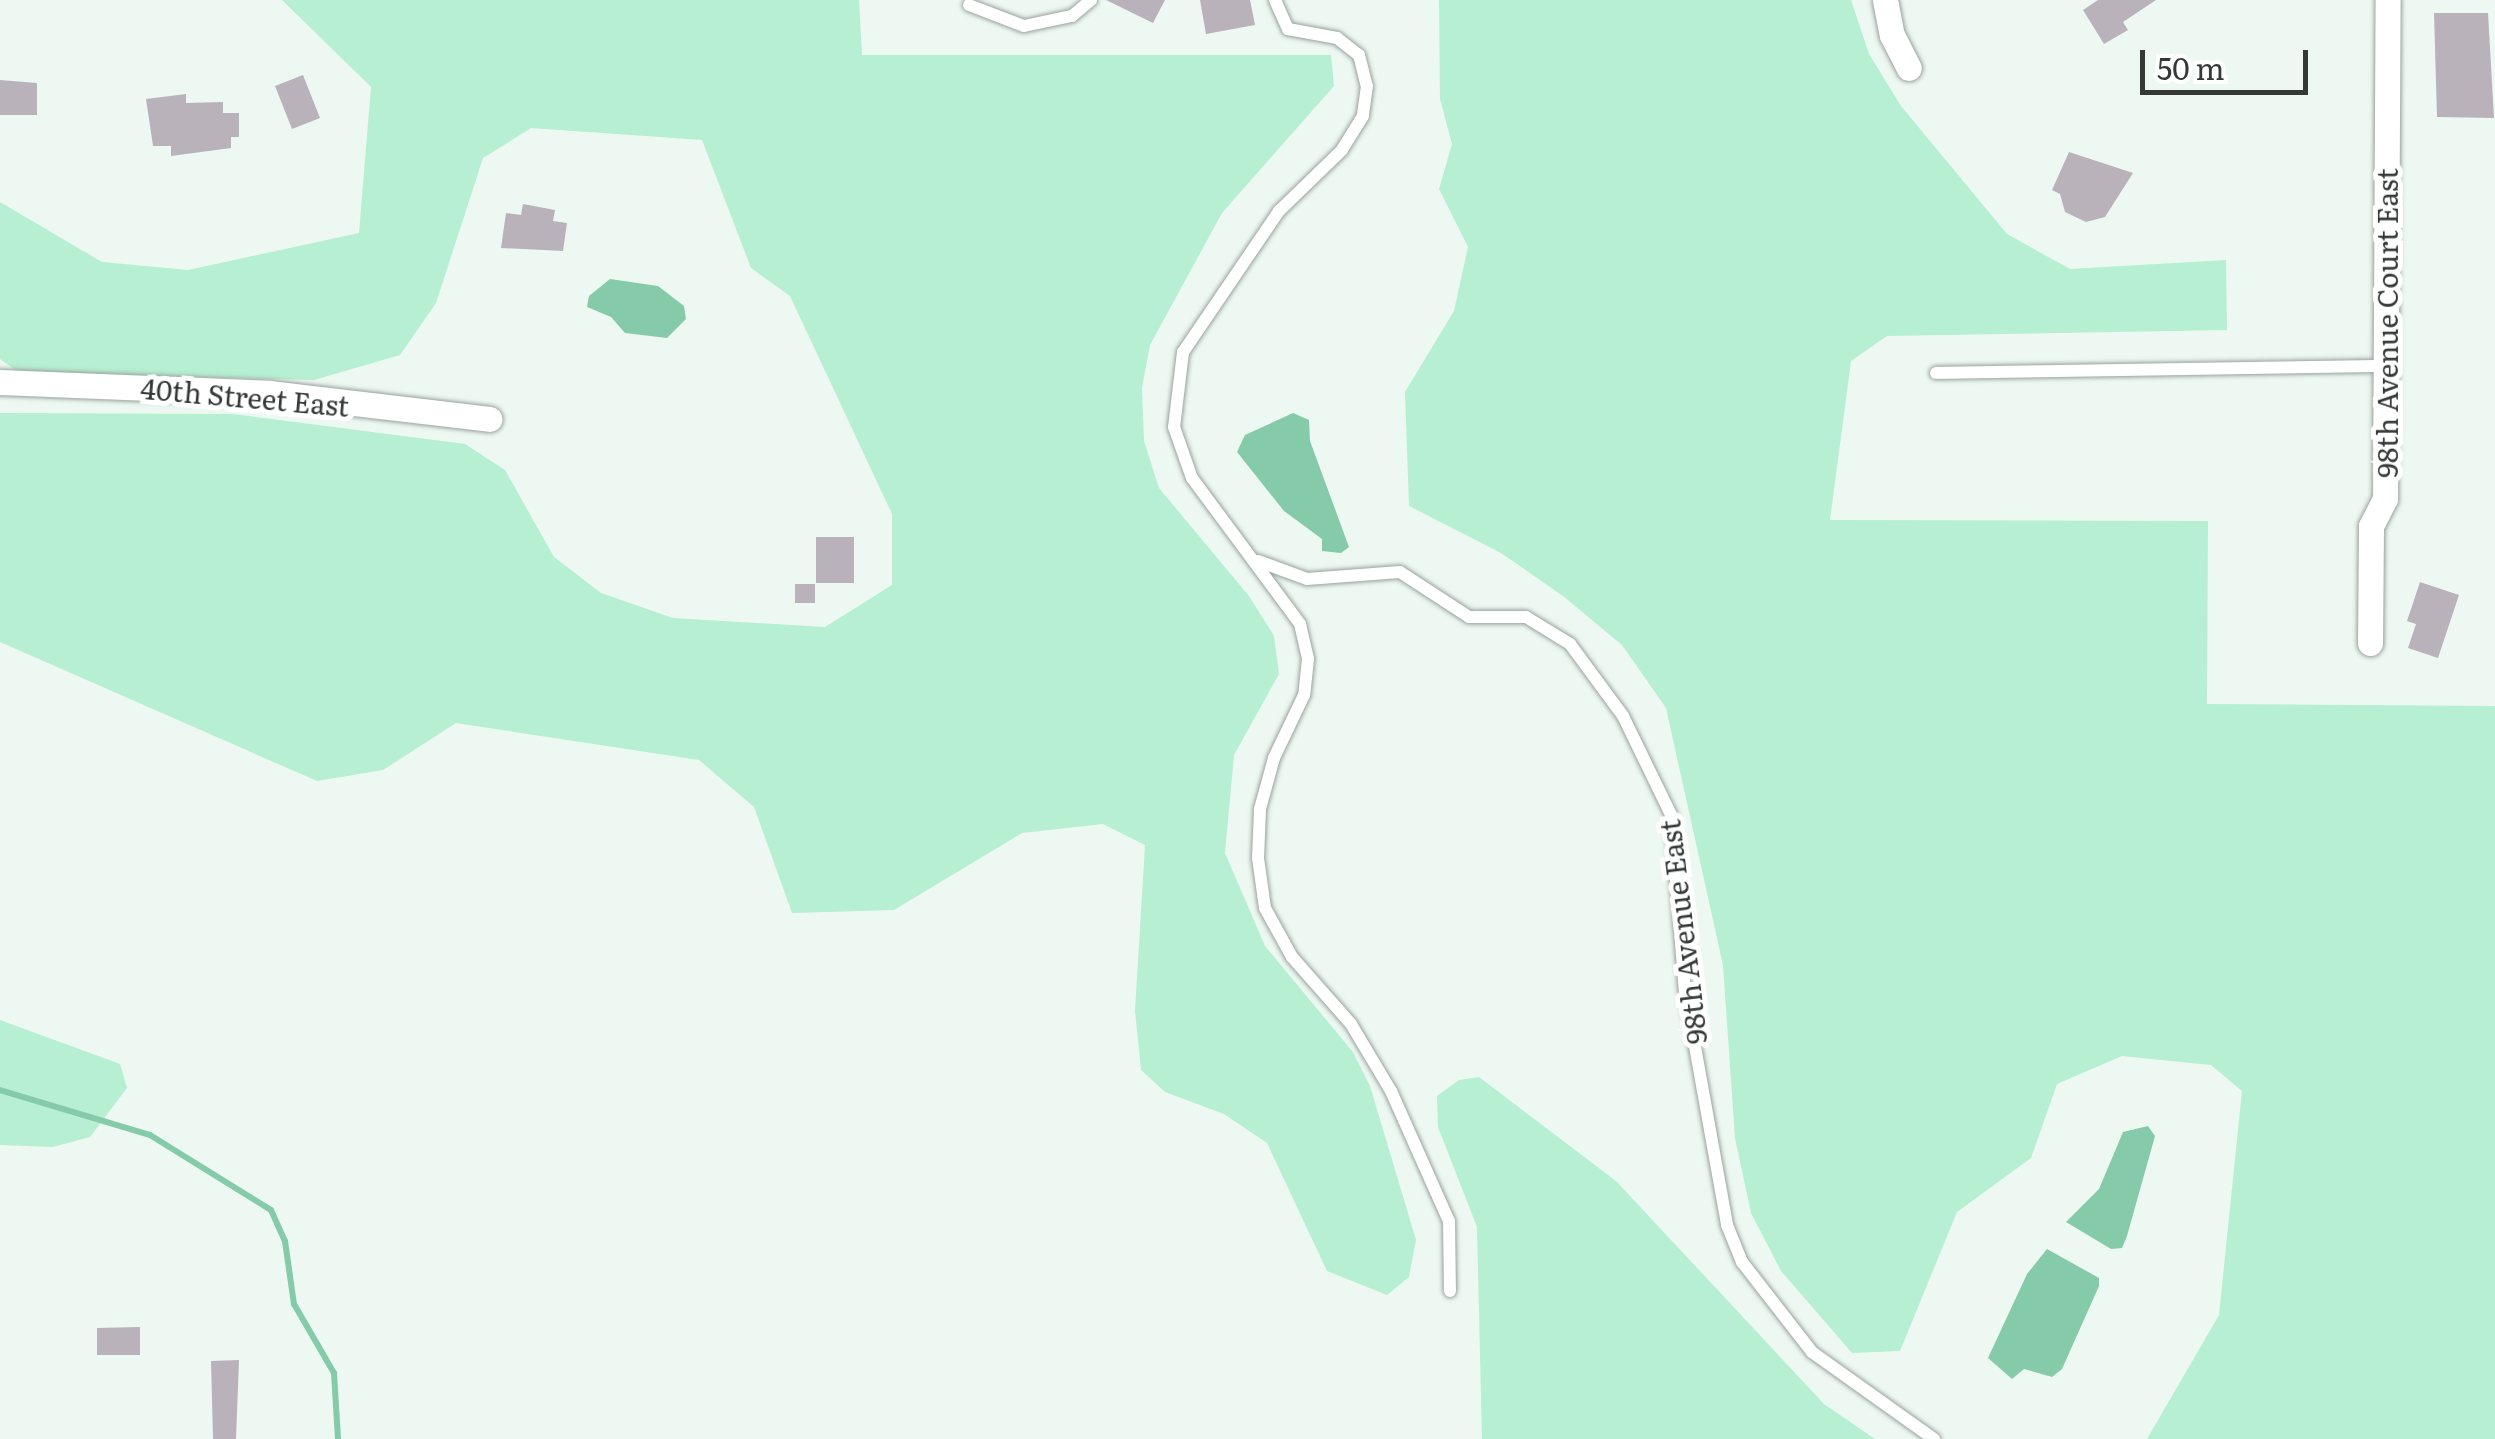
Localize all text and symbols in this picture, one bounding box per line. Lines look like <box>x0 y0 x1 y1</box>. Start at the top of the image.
scale bar <box>2145 30 2312 92</box>
text: 50 m <box>2157 45 2225 89</box>
street label: 98th Avenue Court East <box>2369 168 2403 478</box>
street label: 40th Street East <box>139 370 351 422</box>
street label: 98th Avenue East <box>1652 818 1712 1046</box>

